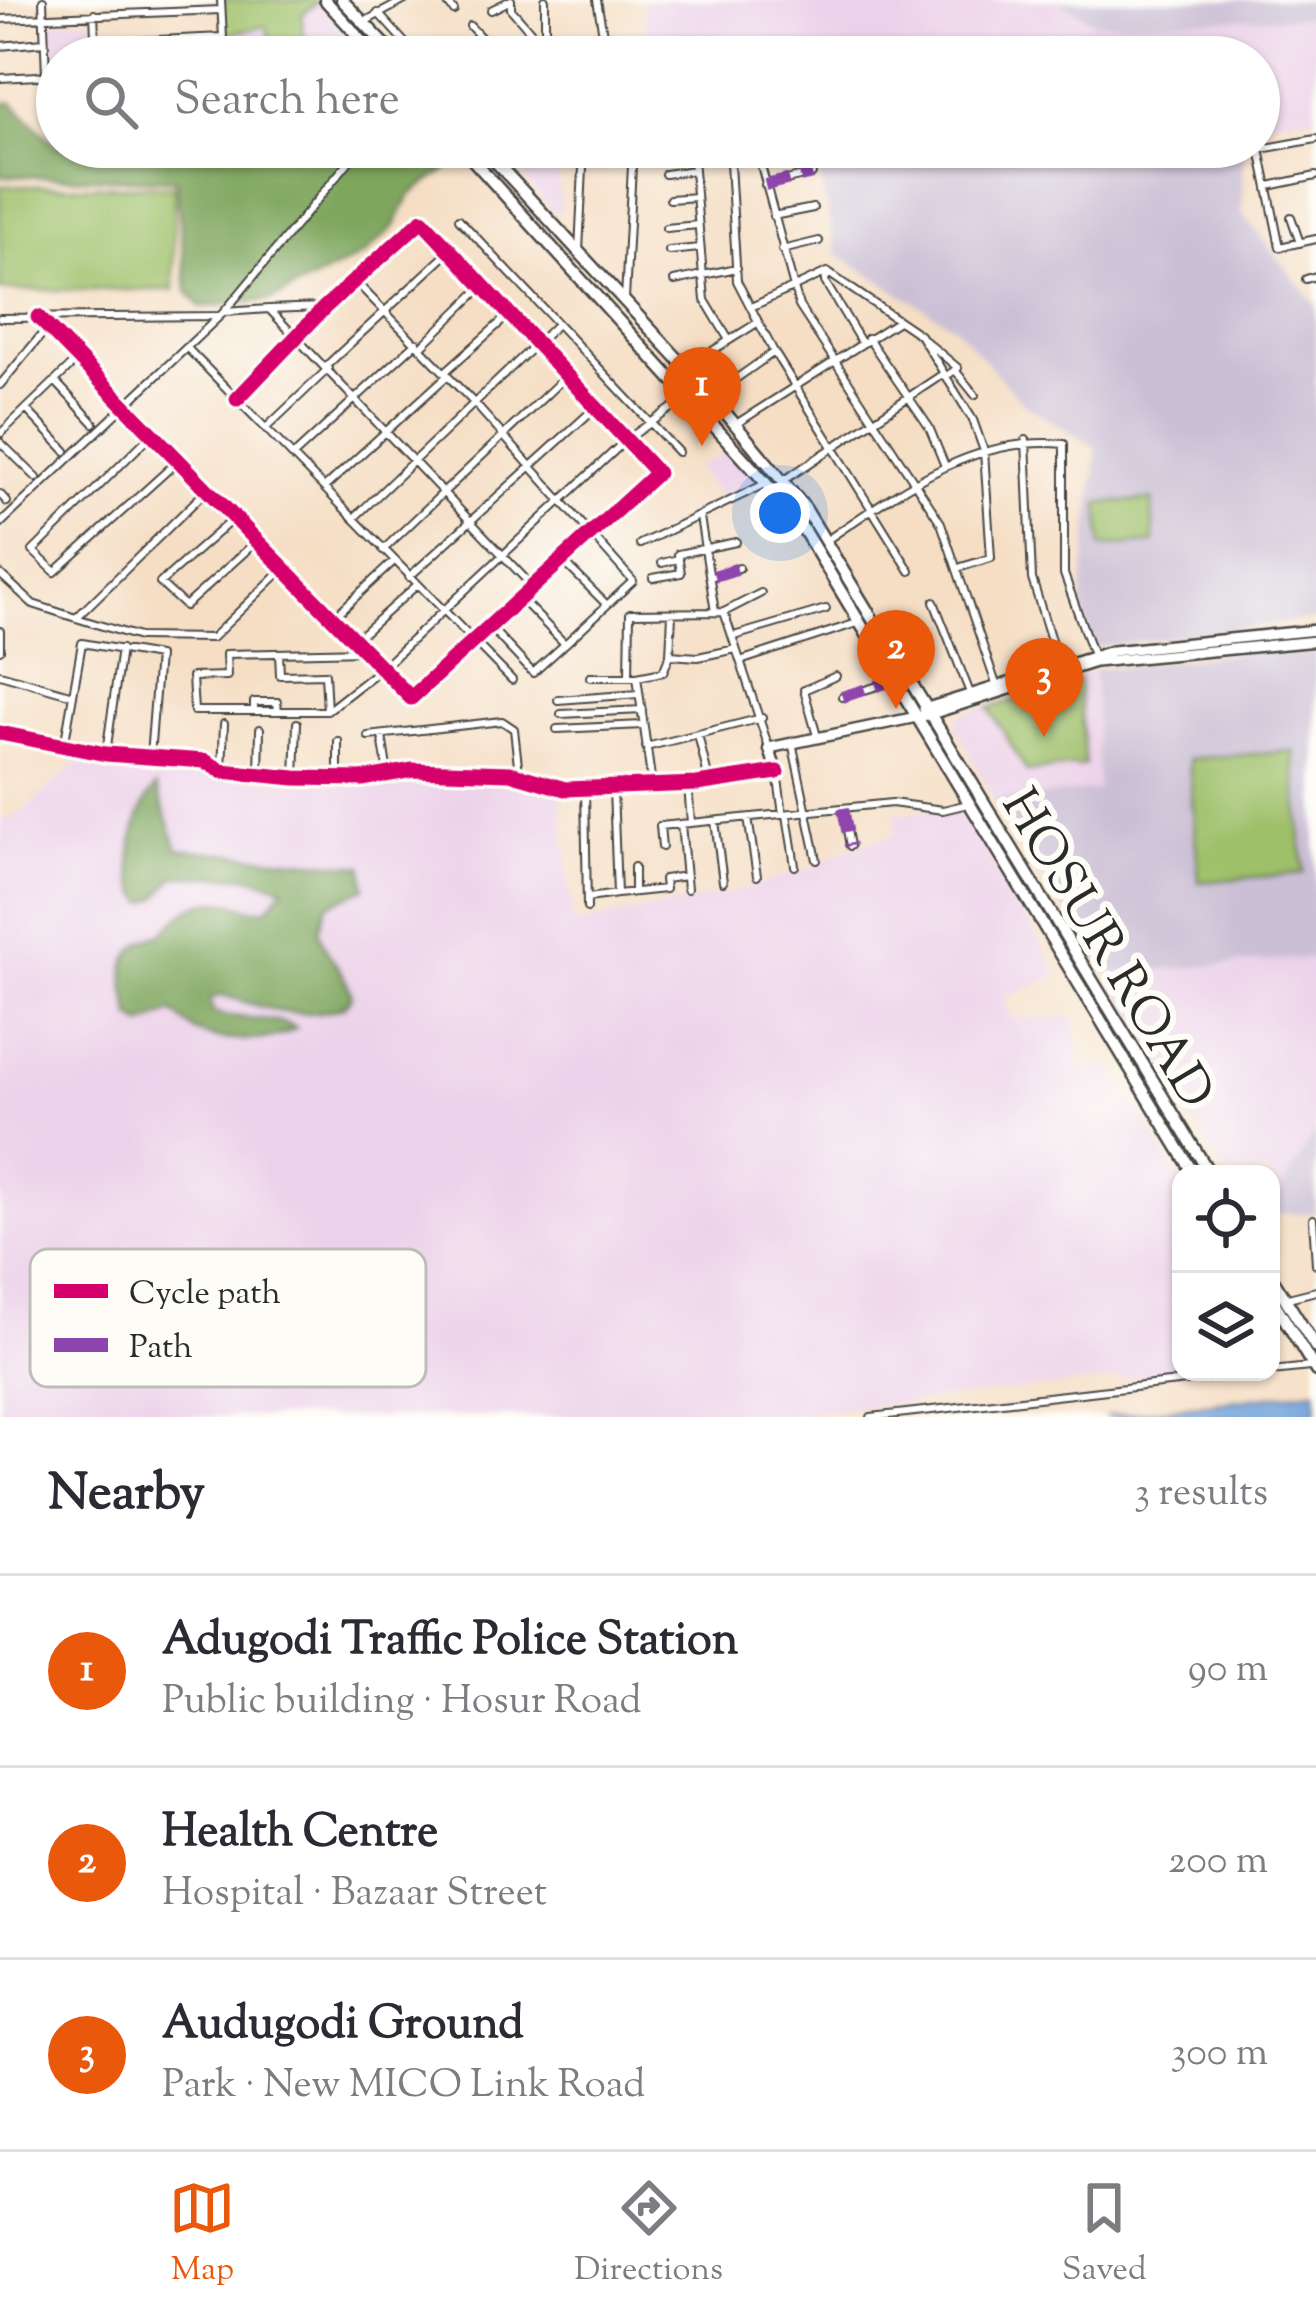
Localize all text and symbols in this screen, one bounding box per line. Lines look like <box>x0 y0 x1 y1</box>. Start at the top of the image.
search box <box>36 36 1280 168</box>
icon: search <box>78 69 144 135</box>
text: Search here <box>174 70 400 135</box>
pin: 1 <box>663 347 741 446</box>
your location <box>750 483 810 543</box>
pin: 2 <box>857 610 935 709</box>
pin: 3 <box>1005 638 1083 737</box>
street label: HOSUR ROAD <box>981 776 1229 1124</box>
map controls <box>1172 1165 1280 1381</box>
button: locate <box>1172 1165 1280 1273</box>
legend <box>30 1249 426 1387</box>
text: Cycle path <box>129 1271 281 1319</box>
button: layers <box>1172 1273 1280 1381</box>
text: Path <box>129 1325 193 1373</box>
text: Nearby <box>48 1459 205 1532</box>
text: 3 results <box>1134 1467 1268 1523</box>
text: Adugodi Traffic Police Station <box>162 1610 738 1675</box>
text: 1 <box>80 1643 94 1699</box>
text: 90 m <box>1188 1643 1268 1699</box>
text: Public building · Hosur Road <box>162 1675 642 1731</box>
text: Health Centre <box>162 1802 438 1867</box>
text: 2 <box>78 1835 96 1891</box>
text: 200 m <box>1168 1835 1268 1891</box>
text: Hospital · Bazaar Street <box>162 1867 547 1923</box>
text: Audugodi Ground <box>162 1994 524 2059</box>
text: 3 <box>79 2027 95 2083</box>
text: 300 m <box>1171 2027 1268 2083</box>
text: Park · New MICO Link Road <box>162 2059 645 2115</box>
tab: Map <box>169 2175 235 2295</box>
tab: Directions <box>574 2175 723 2295</box>
tab: Saved <box>1062 2175 1147 2295</box>

